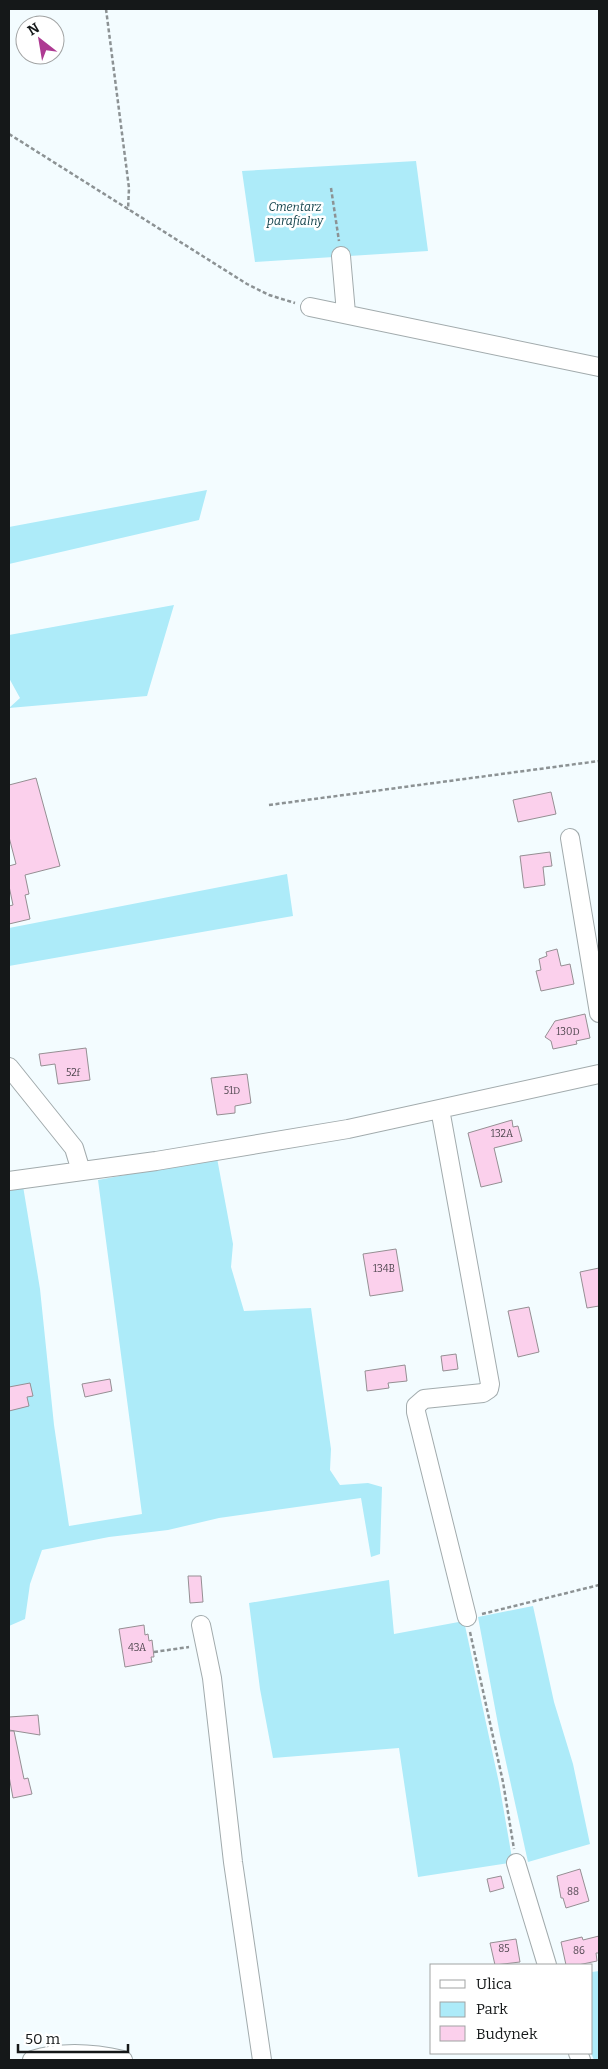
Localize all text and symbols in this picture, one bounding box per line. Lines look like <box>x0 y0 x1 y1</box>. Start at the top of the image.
north arrow <box>15 15 65 65</box>
text: N <box>25 19 43 39</box>
park label: Cmentarz parafialny <box>266 200 324 228</box>
house number: 130D <box>556 1026 580 1038</box>
house number: 52f <box>66 1067 82 1079</box>
house number: 51D <box>224 1085 240 1097</box>
house number: 132A <box>491 1128 514 1140</box>
house number: 134B <box>373 1263 395 1275</box>
house number: 43A <box>128 1642 147 1654</box>
house number: 88 <box>567 1886 579 1898</box>
house number: 85 <box>498 1943 510 1955</box>
house number: 86 <box>573 1945 585 1957</box>
legend <box>430 1964 593 2054</box>
text: Ulica <box>476 1975 512 1993</box>
text: Park <box>476 2000 508 2018</box>
scale bar <box>18 2022 128 2054</box>
text: Budynek <box>476 2025 538 2043</box>
text: 50 m <box>25 2030 61 2048</box>

